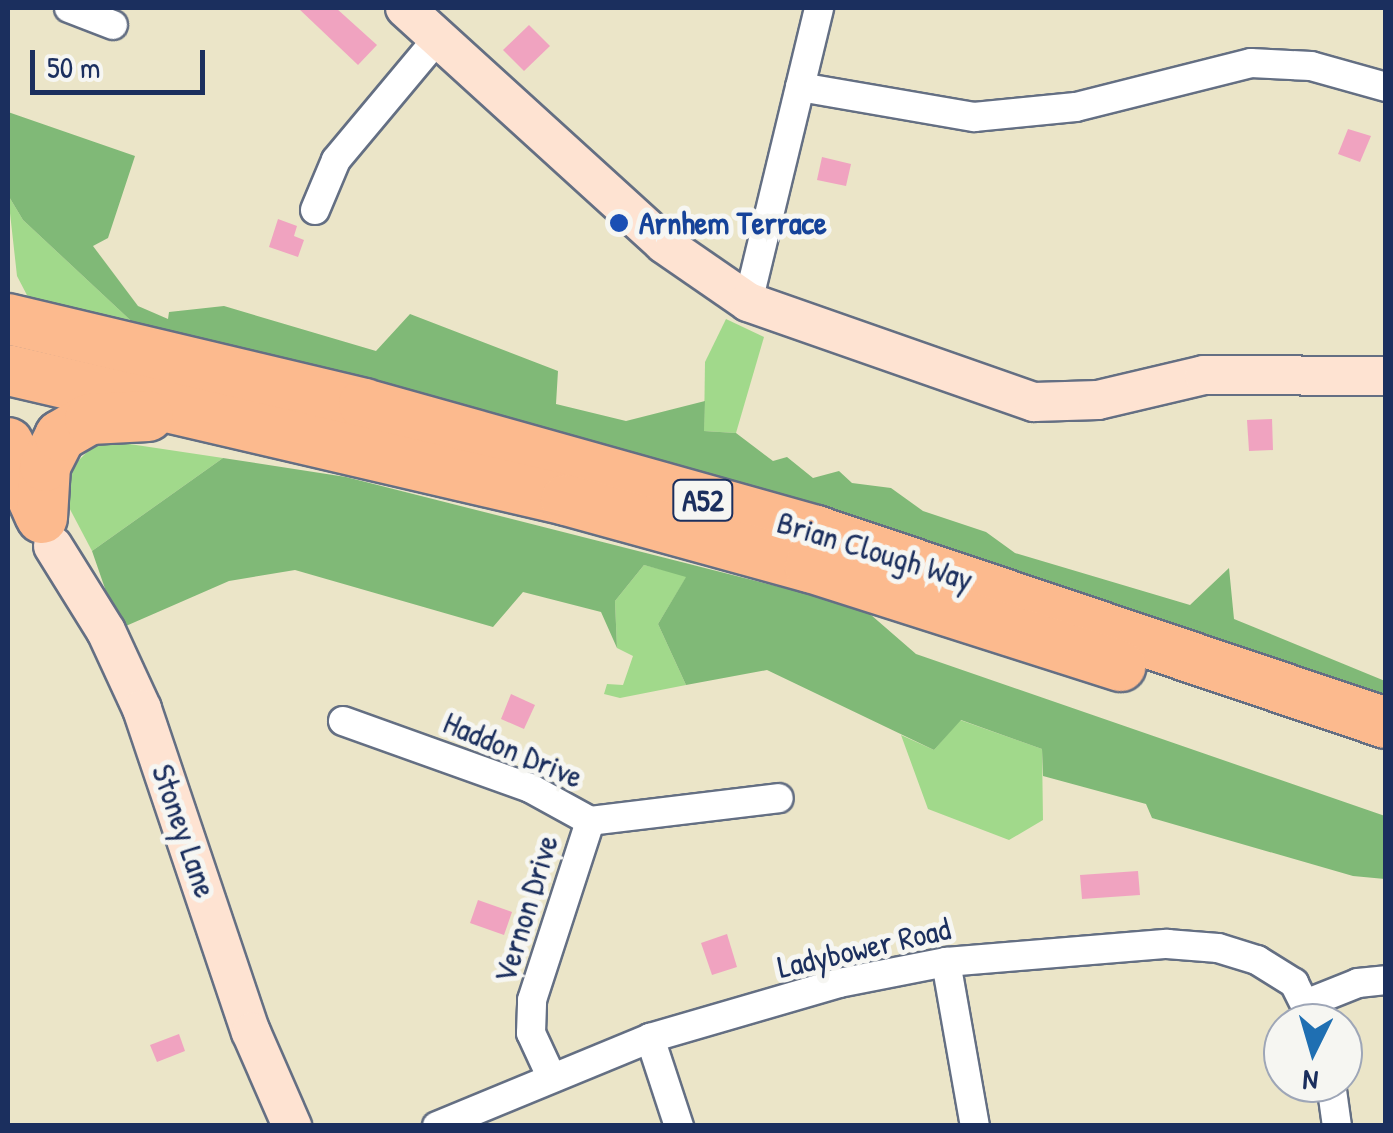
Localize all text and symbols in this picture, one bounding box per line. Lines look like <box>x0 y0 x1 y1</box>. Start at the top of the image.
scale bar <box>35 30 210 92</box>
text: 50 m <box>47 47 100 87</box>
place label: Arnhem Terrace <box>639 204 827 242</box>
marker: Arnhem Terrace <box>608 212 630 234</box>
road number: A52 <box>670 475 736 525</box>
street label: Brian Clough Way <box>772 503 978 599</box>
street label: Haddon Drive <box>438 704 588 796</box>
street label: Stoney Lane <box>143 759 225 903</box>
street label: Vernon Drive <box>485 830 567 988</box>
street label: Ladybower Road <box>774 909 954 987</box>
north arrow <box>1263 1003 1363 1103</box>
text: N <box>1301 1061 1320 1100</box>

